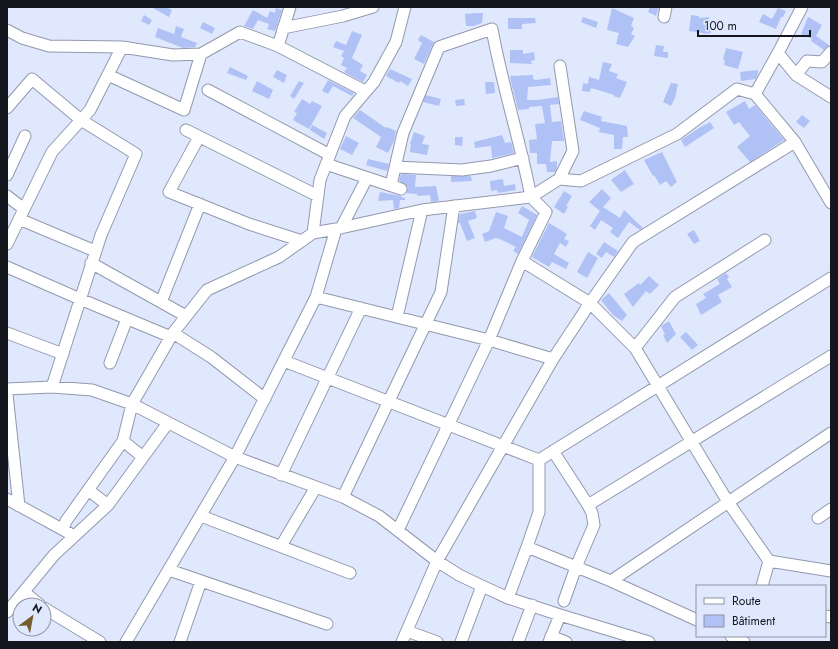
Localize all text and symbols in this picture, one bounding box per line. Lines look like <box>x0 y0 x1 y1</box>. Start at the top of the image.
scale bar <box>698 12 810 38</box>
text: 100 m <box>704 17 737 35</box>
legend <box>696 585 826 637</box>
text: Route <box>732 592 761 610</box>
north arrow <box>12 597 52 637</box>
text: N <box>29 599 45 618</box>
text: Bâtiment <box>732 612 775 630</box>

